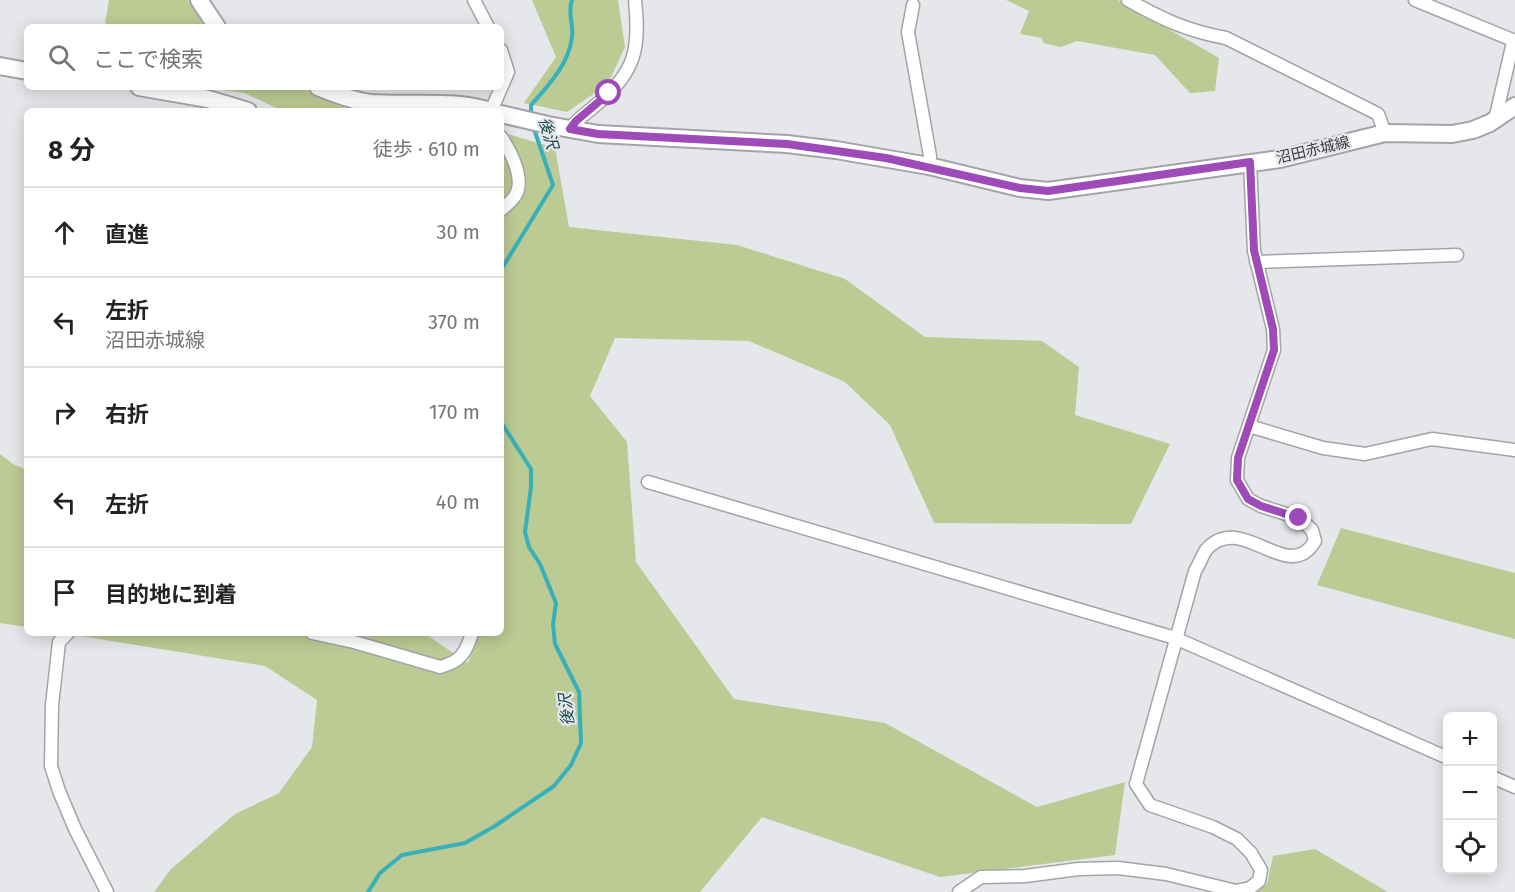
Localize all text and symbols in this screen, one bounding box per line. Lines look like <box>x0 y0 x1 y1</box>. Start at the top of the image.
search box <box>24 24 504 90</box>
icon: search <box>45 41 78 74</box>
text: ここで検索 <box>93 46 203 73</box>
route start <box>595 79 621 105</box>
water label: 後沢 <box>535 115 563 153</box>
street label: 沼田赤城線 <box>1274 133 1352 167</box>
text: 8 分 <box>48 135 95 166</box>
text: 徒歩 · 610 m <box>373 137 480 161</box>
icon: ahead <box>48 216 81 249</box>
text: 30 m <box>436 220 480 244</box>
text: 直進 <box>105 221 149 248</box>
text: 左折 <box>105 297 149 324</box>
icon: left <box>48 306 81 339</box>
text: 370 m <box>428 310 480 334</box>
text: 沼田赤城線 <box>105 328 205 352</box>
icon: right <box>48 396 81 429</box>
text: 170 m <box>429 400 480 424</box>
text: 右折 <box>105 401 149 428</box>
icon: left <box>48 486 81 519</box>
text: 40 m <box>436 490 480 514</box>
text: 左折 <box>105 491 149 518</box>
route end <box>1285 504 1311 530</box>
icon: arrive <box>48 576 81 609</box>
text: 目的地に到着 <box>105 581 237 608</box>
water label: 後沢 <box>555 691 578 727</box>
map controls <box>1443 712 1497 874</box>
button: + <box>1443 712 1497 766</box>
button: − <box>1443 766 1497 820</box>
button: locate <box>1443 820 1497 874</box>

